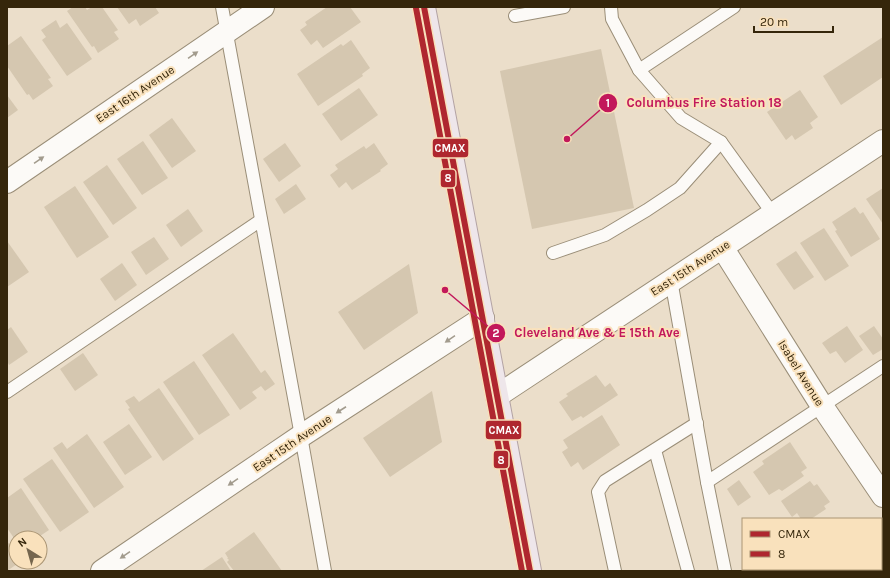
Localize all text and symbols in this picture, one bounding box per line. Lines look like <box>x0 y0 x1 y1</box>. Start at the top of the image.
scale bar <box>754 8 833 34</box>
text: 20 m <box>760 15 788 29</box>
one-way arrow <box>188 51 198 59</box>
street label: East 16th Avenue <box>93 62 177 126</box>
callout: Columbus Fire Station 18 <box>598 90 790 115</box>
text: Columbus Fire Station 18 <box>626 95 782 110</box>
text: 1 <box>606 96 610 110</box>
line badge: CMAX <box>432 138 469 158</box>
text: CMAX <box>435 142 466 155</box>
one-way arrow <box>34 156 44 164</box>
line badge: 8 <box>440 169 456 188</box>
text: 8 <box>444 172 452 185</box>
street label: East 15th Avenue <box>648 237 732 299</box>
callout: Cleveland Ave & E 15th Ave <box>486 320 687 345</box>
text: Cleveland Ave & E 15th Ave <box>514 325 680 340</box>
text: 2 <box>492 326 500 340</box>
one-way arrow <box>444 336 456 343</box>
street label: Isabel Avenue <box>775 337 827 409</box>
one-way arrow <box>335 407 347 414</box>
street label: East 15th Avenue <box>250 412 334 474</box>
line badge: CMAX <box>485 420 522 440</box>
text: CMAX <box>489 424 520 437</box>
line badge: 8 <box>493 450 509 469</box>
text: 8 <box>497 454 505 467</box>
one-way arrow <box>228 478 238 486</box>
legend <box>742 518 882 570</box>
text: CMAX <box>778 527 810 541</box>
north arrow <box>8 530 48 570</box>
text: N <box>15 535 29 550</box>
text: 8 <box>778 547 785 561</box>
one-way arrow <box>120 551 131 559</box>

